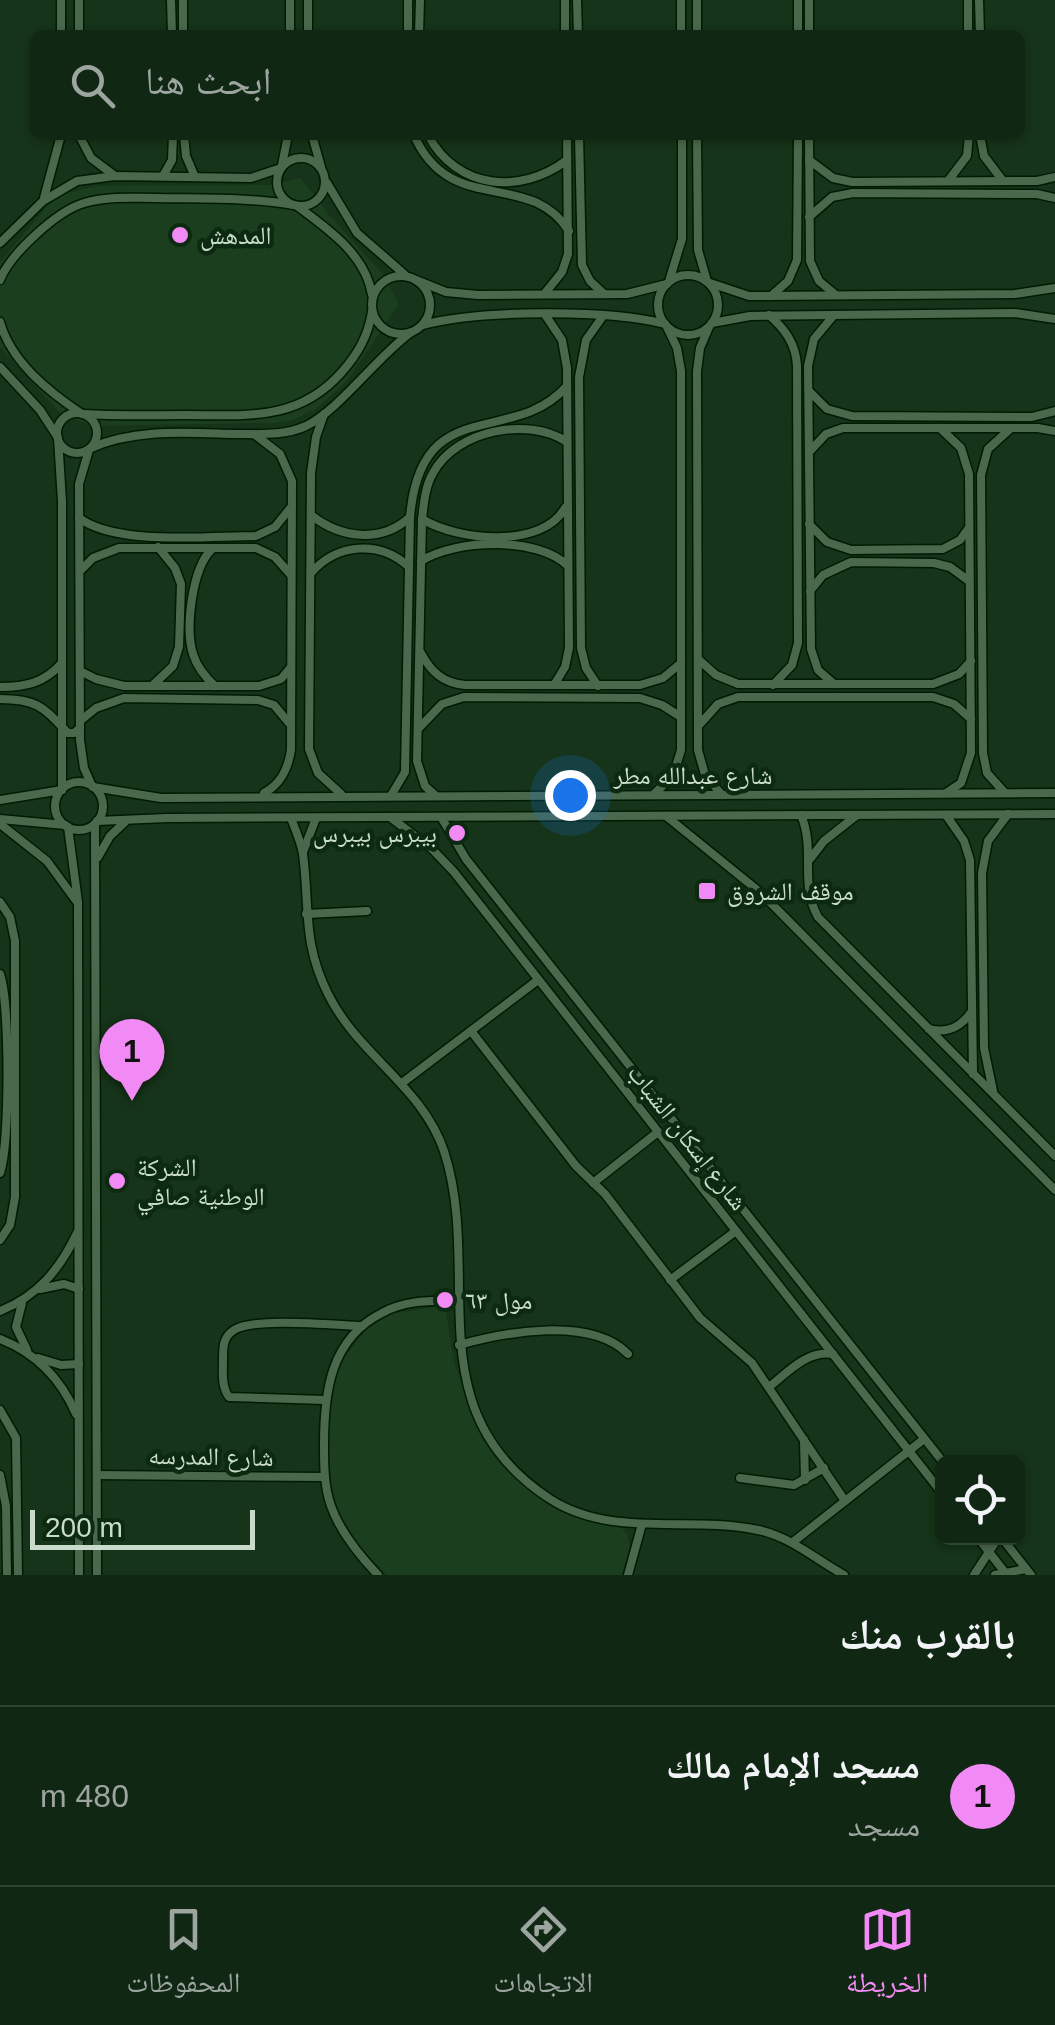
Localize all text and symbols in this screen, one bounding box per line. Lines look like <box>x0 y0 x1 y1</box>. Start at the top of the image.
search box <box>30 30 1025 140</box>
icon: search <box>65 58 120 113</box>
text: ابحث هنا <box>145 60 271 102</box>
place label: المدهش <box>200 221 272 251</box>
marker: المدهش <box>169 224 191 246</box>
street label: شارع عبدالله مطر <box>612 761 773 791</box>
your location <box>545 770 596 821</box>
place label: بيبرس بيبرس <box>313 819 437 849</box>
marker: بيبرس بيبرس <box>446 822 468 844</box>
place label: موقف الشروق <box>727 877 854 907</box>
marker: موقف الشروق <box>696 880 718 902</box>
pin: 1 <box>100 1018 164 1101</box>
street label: شارع إسكان الشباب <box>621 1059 754 1217</box>
place label: الشركة الوطنية صافي <box>137 1153 265 1216</box>
marker: الشركة الوطنية صافي <box>106 1170 128 1192</box>
place label: مول ٦٣ <box>465 1286 532 1316</box>
marker: مول ٦٣ <box>434 1289 456 1311</box>
street label: شارع المدرسه <box>148 1441 274 1473</box>
map controls <box>935 1455 1025 1545</box>
button: locate <box>935 1455 1025 1545</box>
scale bar <box>30 1505 255 1550</box>
text: 200 m <box>45 1512 123 1543</box>
text: بالقرب منك <box>839 1611 1015 1658</box>
text: مسجد الإمام مالك <box>666 1744 920 1786</box>
text: 480 m <box>40 1778 129 1814</box>
text: 1 <box>974 1778 991 1814</box>
text: مسجد <box>848 1807 920 1843</box>
tab: المحفوظات <box>127 1902 240 2010</box>
tab: الاتجاهات <box>494 1902 593 2010</box>
tab: الخريطة <box>846 1902 928 2010</box>

